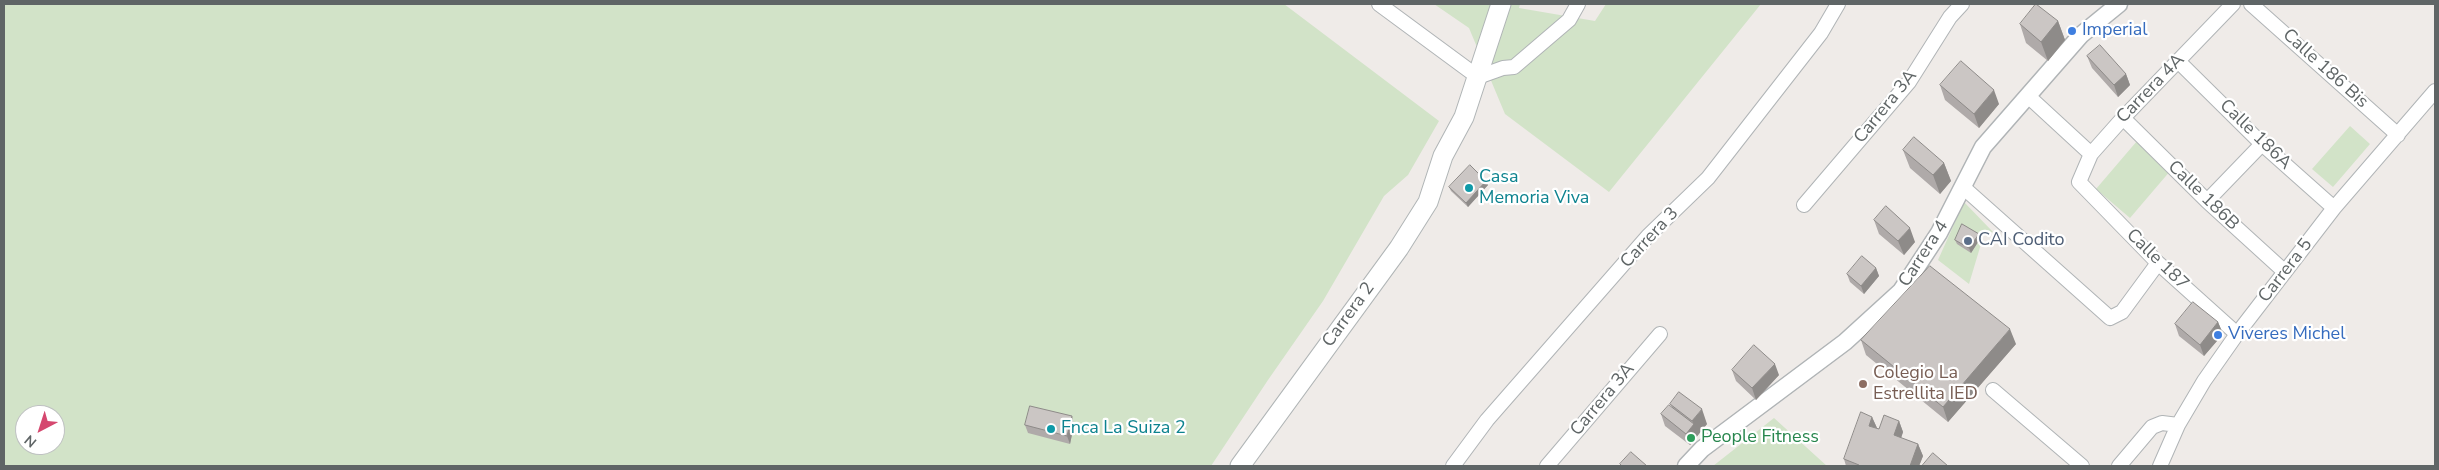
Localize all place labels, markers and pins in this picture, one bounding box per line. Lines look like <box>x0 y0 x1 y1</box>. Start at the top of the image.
place label: Imperial <box>2082 20 2148 42</box>
marker: Imperial <box>2066 25 2078 37</box>
place label: Casa Memoria Viva <box>1479 167 1589 210</box>
marker: Casa Memoria Viva <box>1463 182 1475 194</box>
place label: CAI Codito <box>1978 230 2065 252</box>
marker: CAI Codito <box>1962 235 1974 247</box>
place label: Viveres Michel <box>2228 324 2346 346</box>
marker: Viveres Michel <box>2212 329 2224 341</box>
place label: Colegio La Estrellita IED <box>1873 363 1978 406</box>
marker: Colegio La Estrellita IED <box>1857 378 1869 390</box>
place label: Fnca La Suiza 2 <box>1061 418 1186 440</box>
marker: Fnca La Suiza 2 <box>1045 423 1057 435</box>
place label: People Fitness <box>1701 427 1819 449</box>
marker: People Fitness <box>1685 432 1697 444</box>

